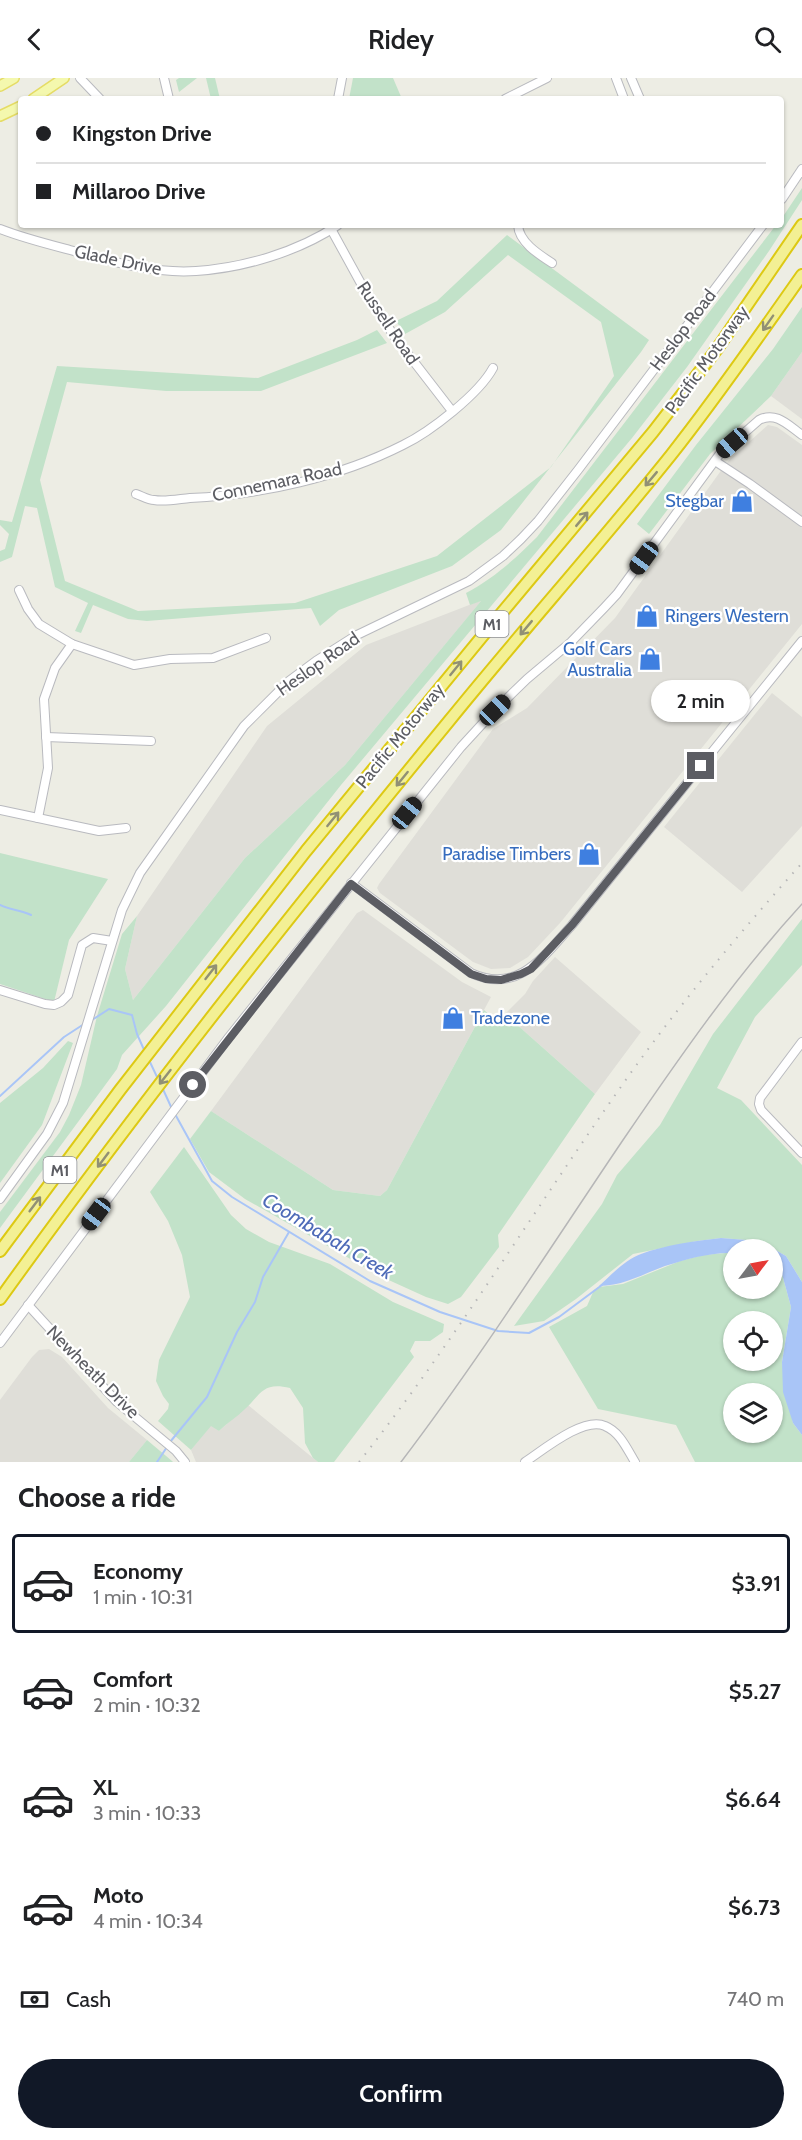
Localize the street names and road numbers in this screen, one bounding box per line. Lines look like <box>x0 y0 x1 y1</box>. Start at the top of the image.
street label: Glade Drive <box>72 240 164 280</box>
street label: Russell Road <box>352 277 424 369</box>
street label: Heslop Road <box>645 285 721 375</box>
street label: Pacific Motorway <box>660 301 754 419</box>
street label: Connemara Road <box>210 458 344 506</box>
road number: M1 <box>476 611 508 637</box>
street label: Heslop Road <box>272 627 364 701</box>
street label: Pacific Motorway <box>351 679 449 793</box>
road number: M1 <box>44 1157 76 1183</box>
street label: Newheath Drive <box>42 1321 144 1423</box>

